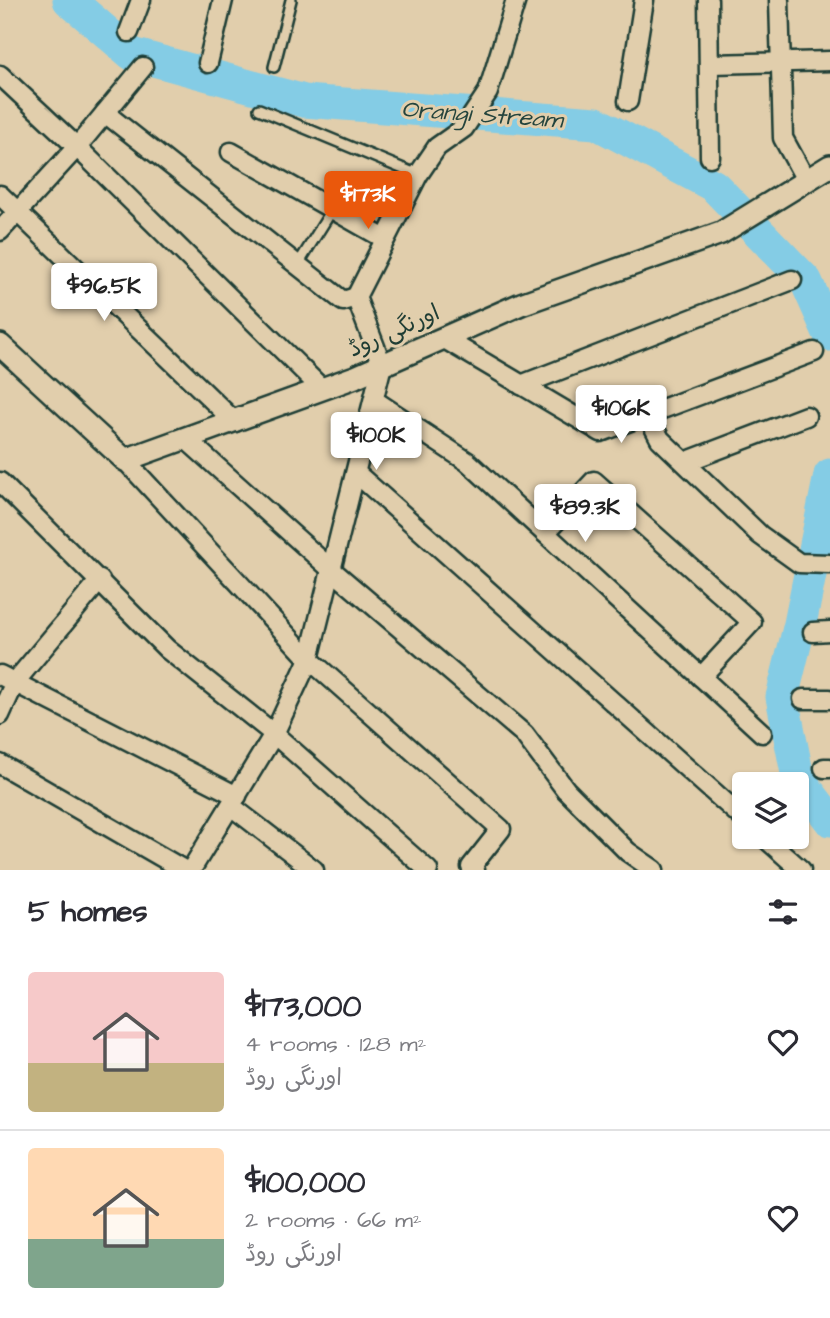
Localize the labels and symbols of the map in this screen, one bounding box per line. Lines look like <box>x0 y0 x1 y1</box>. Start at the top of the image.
water label: Orangi Stream <box>400 92 566 139</box>
pin: $173K <box>319 172 417 231</box>
pin: $96.5K <box>47 264 161 323</box>
street label: اورنگی روڈ <box>343 297 445 365</box>
pin: $106K <box>572 386 670 445</box>
pin: $100K <box>327 412 425 472</box>
pin: $89.3K <box>528 484 642 544</box>

